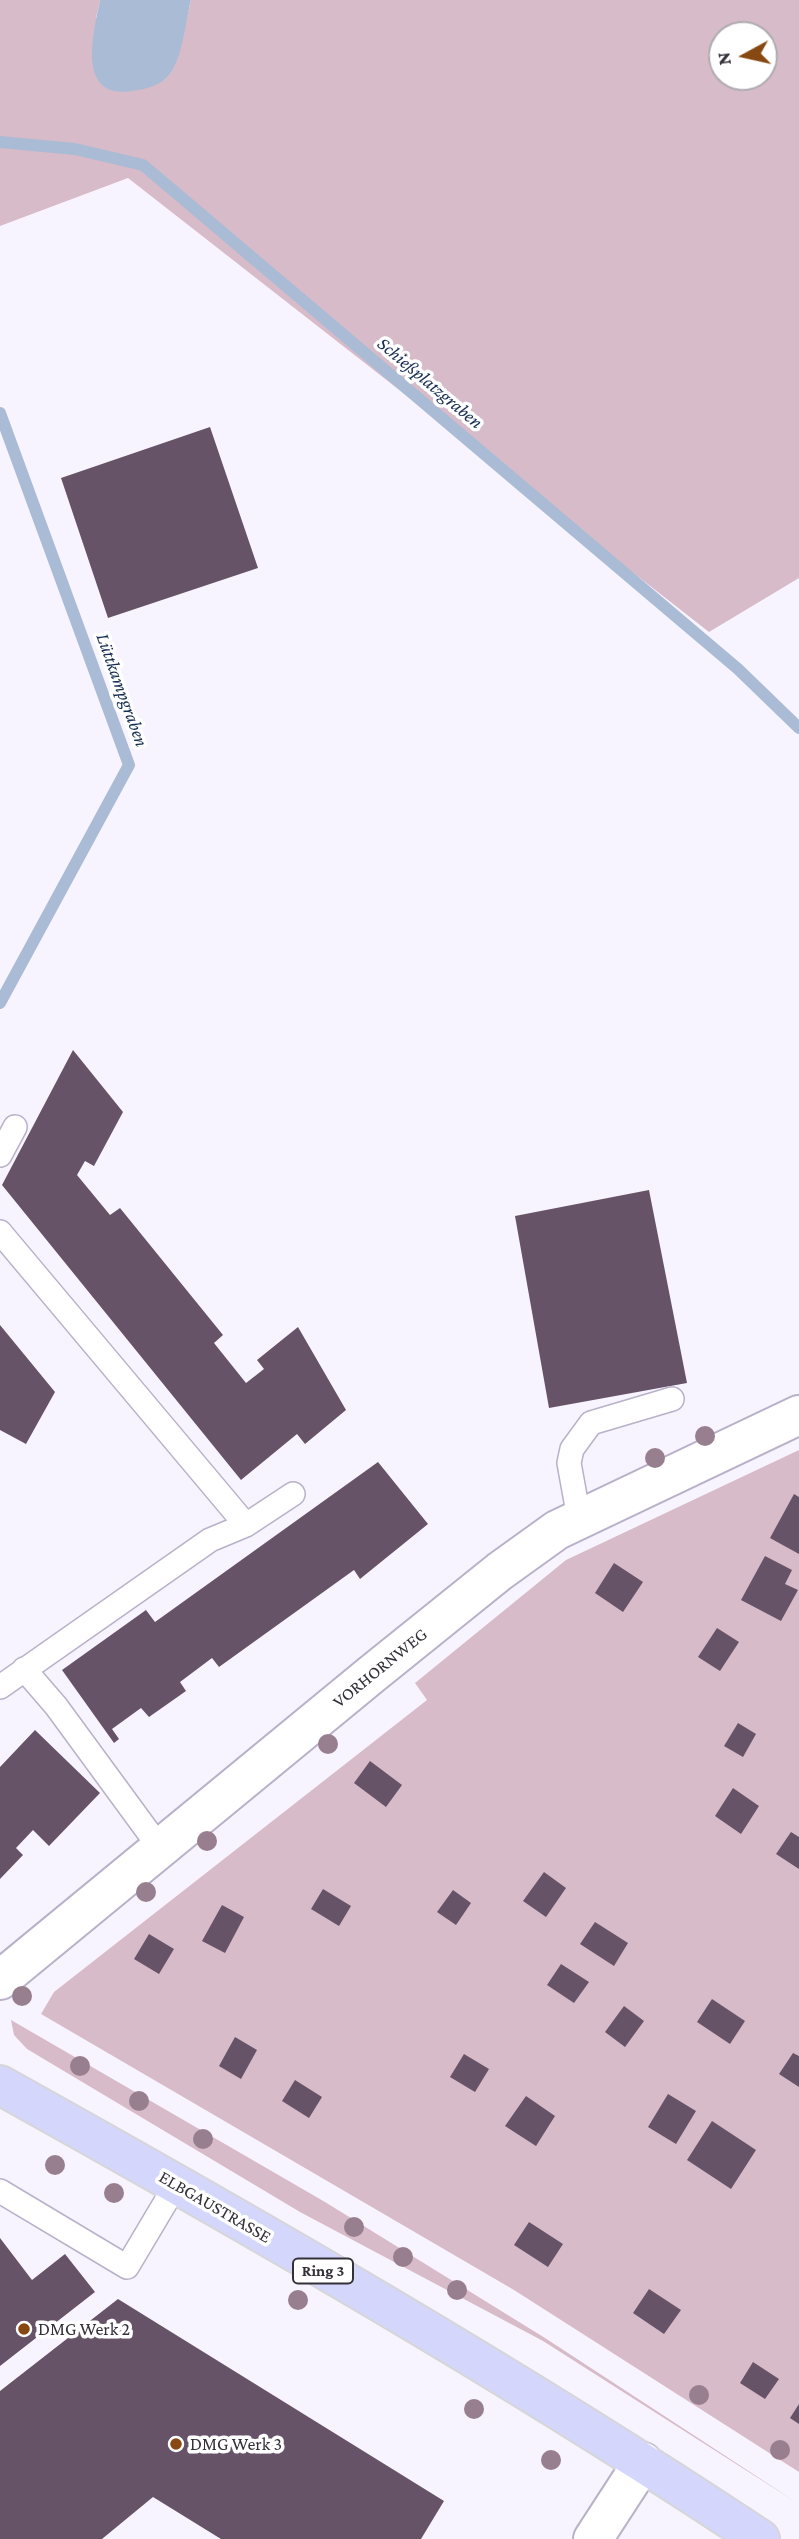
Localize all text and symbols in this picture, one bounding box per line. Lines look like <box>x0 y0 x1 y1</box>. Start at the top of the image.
north arrow <box>708 21 778 91</box>
text: N <box>712 51 735 67</box>
water label: Schießplatzgraben <box>373 332 487 434</box>
water label: Lüttkampgraben <box>91 630 153 750</box>
street label: VORHORNWEG <box>328 1623 432 1713</box>
street label: ELBGAUSTRASSE <box>155 2166 275 2248</box>
road number: Ring 3 <box>293 2258 353 2284</box>
place label: DMG Werk 2 <box>38 2318 130 2340</box>
marker: DMG Werk 2 <box>16 2321 32 2337</box>
place label: DMG Werk 3 <box>190 2433 282 2455</box>
marker: DMG Werk 3 <box>168 2436 184 2452</box>

